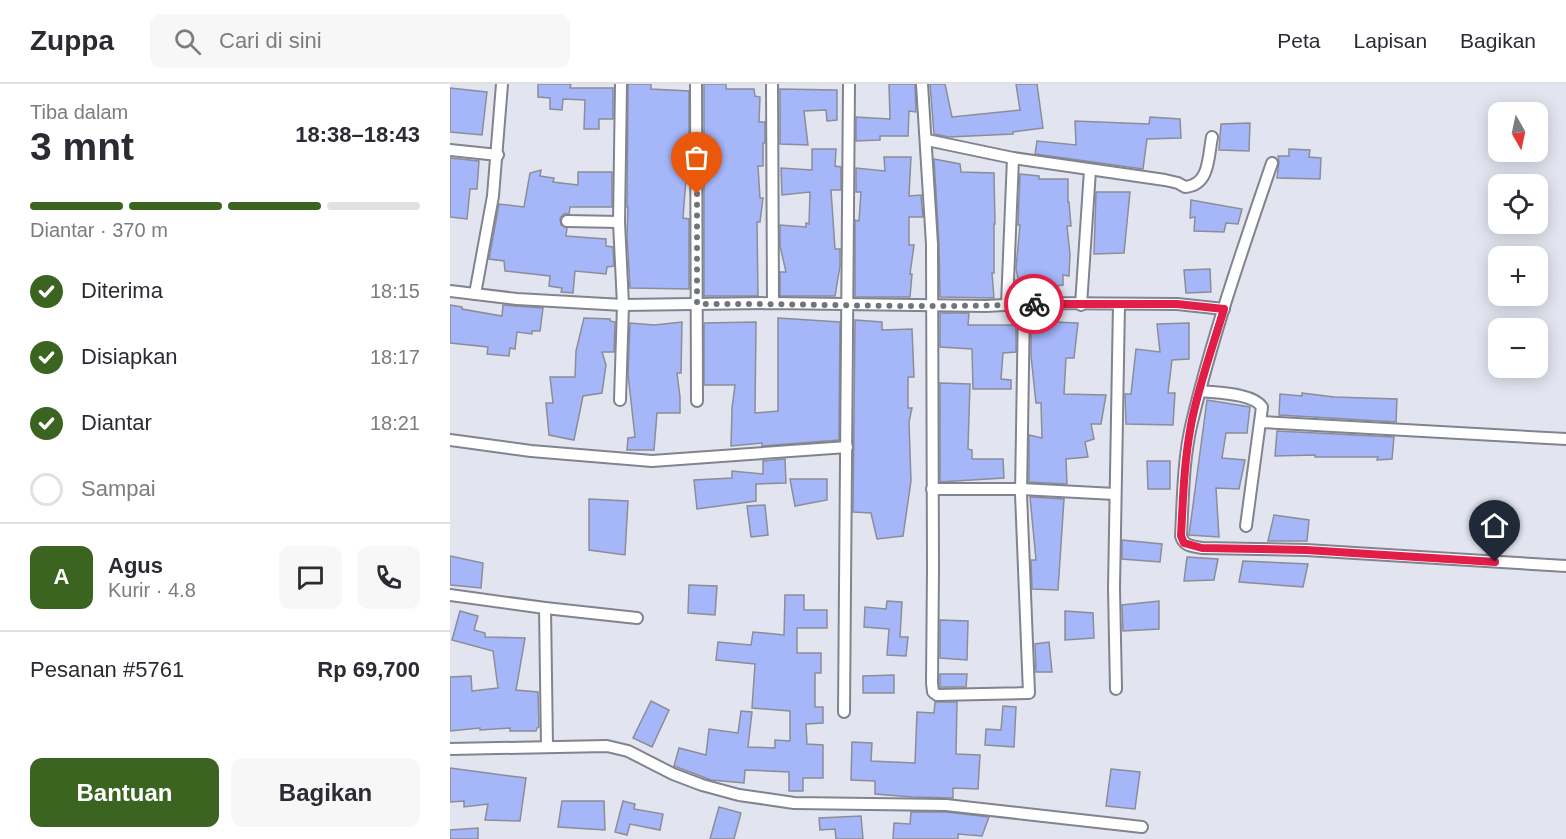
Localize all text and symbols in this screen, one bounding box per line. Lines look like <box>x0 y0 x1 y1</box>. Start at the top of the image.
search box <box>150 14 570 68</box>
text: Zuppa <box>30 25 114 56</box>
icon: search <box>171 25 204 58</box>
text: Cari di sini <box>219 28 322 53</box>
text: Peta <box>1277 29 1321 52</box>
text: Lapisan <box>1354 29 1427 52</box>
text: Bagikan <box>1460 29 1536 52</box>
text: Tiba dalam <box>30 101 128 123</box>
north arrow <box>1488 102 1548 162</box>
map controls <box>1488 102 1548 378</box>
text: 18:38–18:43 <box>295 122 420 147</box>
text: 3 mnt <box>30 125 134 168</box>
pin <box>671 132 722 194</box>
icon: bag <box>680 141 713 174</box>
button: locate <box>1488 174 1548 234</box>
text: Diantar · 370 m <box>30 219 168 241</box>
button: + <box>1488 246 1548 306</box>
courier <box>1004 274 1064 334</box>
icon: check <box>30 275 63 308</box>
text: Diterima <box>81 278 163 303</box>
text: 18:15 <box>370 280 420 302</box>
icon: bike <box>1018 288 1051 321</box>
button: − <box>1488 318 1548 378</box>
icon: check <box>30 341 63 374</box>
text: Disiapkan <box>81 344 178 369</box>
text: 18:17 <box>370 346 420 368</box>
icon: check <box>30 407 63 440</box>
text: Diantar <box>81 410 152 435</box>
text: 18:21 <box>370 412 420 434</box>
text: Sampai <box>81 476 156 501</box>
pin <box>1469 500 1520 562</box>
icon: home <box>1478 509 1511 542</box>
button: chat <box>279 546 342 609</box>
button: phone <box>357 546 420 609</box>
text: Agus <box>108 553 163 578</box>
text: A <box>54 564 69 589</box>
text: Kurir · 4.8 <box>108 579 196 601</box>
text: Pesanan #5761 <box>30 657 184 682</box>
text: Rp 69,700 <box>317 657 420 682</box>
button: Bantuan <box>30 758 219 827</box>
button: Bagikan <box>231 758 420 827</box>

